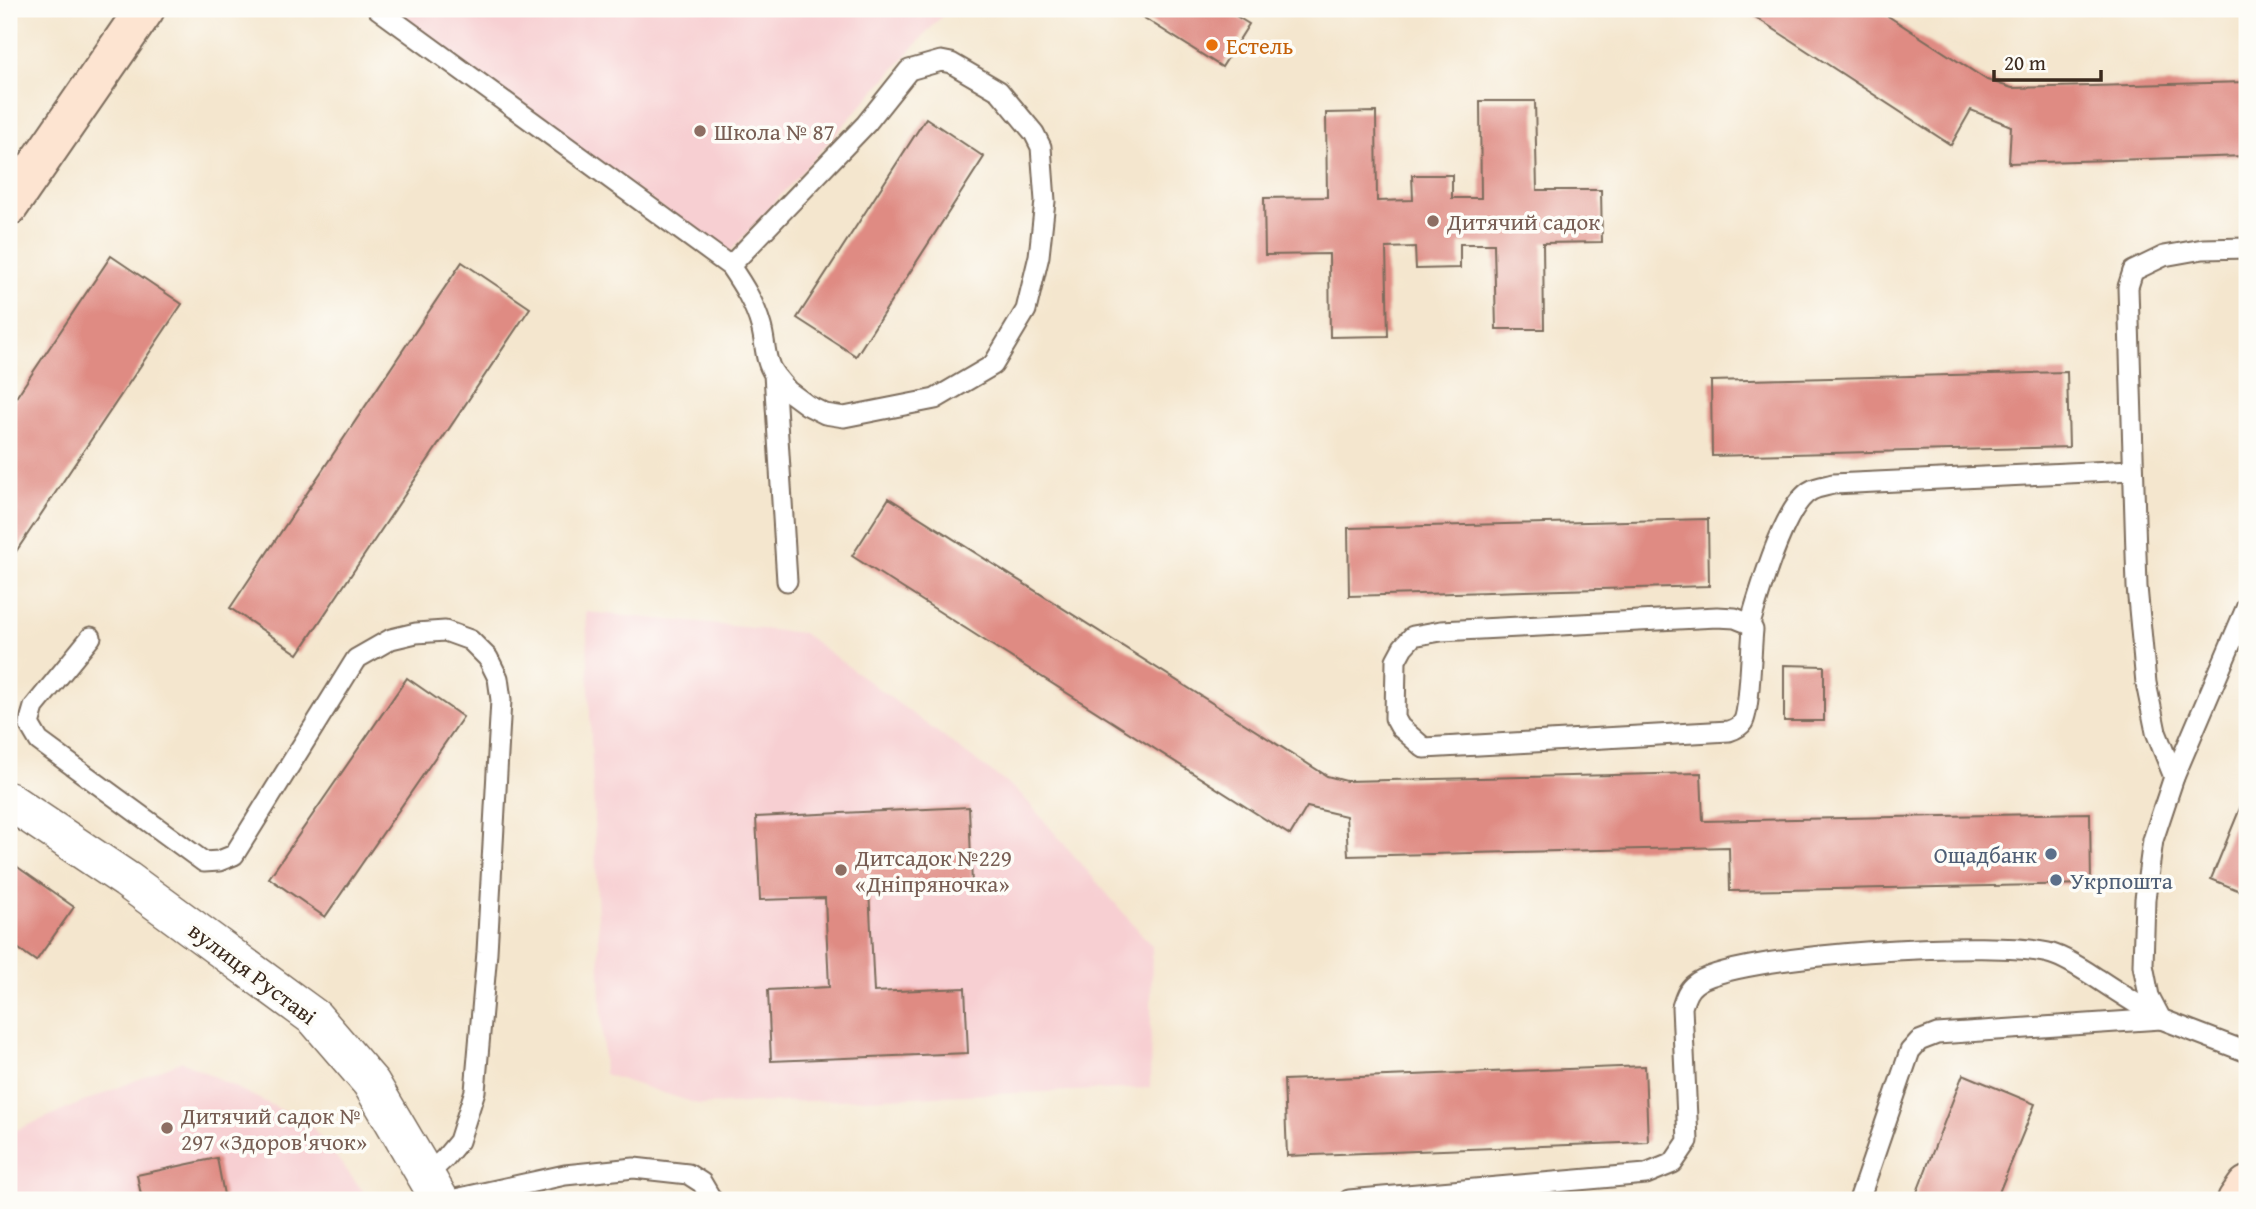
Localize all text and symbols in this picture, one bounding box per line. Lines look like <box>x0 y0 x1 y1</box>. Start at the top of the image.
place label: Естель <box>1226 29 1293 62</box>
marker: Естель <box>1204 37 1220 53</box>
scale bar <box>1994 38 2100 82</box>
text: 20 m <box>2004 47 2046 78</box>
place label: Школа № 87 <box>714 115 835 148</box>
marker: Школа № 87 <box>692 123 708 139</box>
place label: Дитячий садок <box>1446 205 1600 238</box>
marker: Дитячий садок <box>1425 213 1441 229</box>
place label: Ощадбанк <box>1934 838 2037 871</box>
place label: Дитсадок №229 «Дніпряночка» <box>854 841 1012 900</box>
marker: Ощадбанк <box>2043 846 2059 862</box>
marker: Дитсадок №229 «Дніпряночка» <box>833 862 849 878</box>
place label: Укрпошта <box>2070 864 2173 897</box>
marker: Укрпошта <box>2048 872 2064 888</box>
street label: вулиця Руставі <box>182 914 324 1032</box>
place label: Дитячий садок № 297 «Здоров'ячок» <box>180 1099 367 1158</box>
marker: Дитячий садок № 297 «Здоров'ячок» <box>159 1120 175 1136</box>

